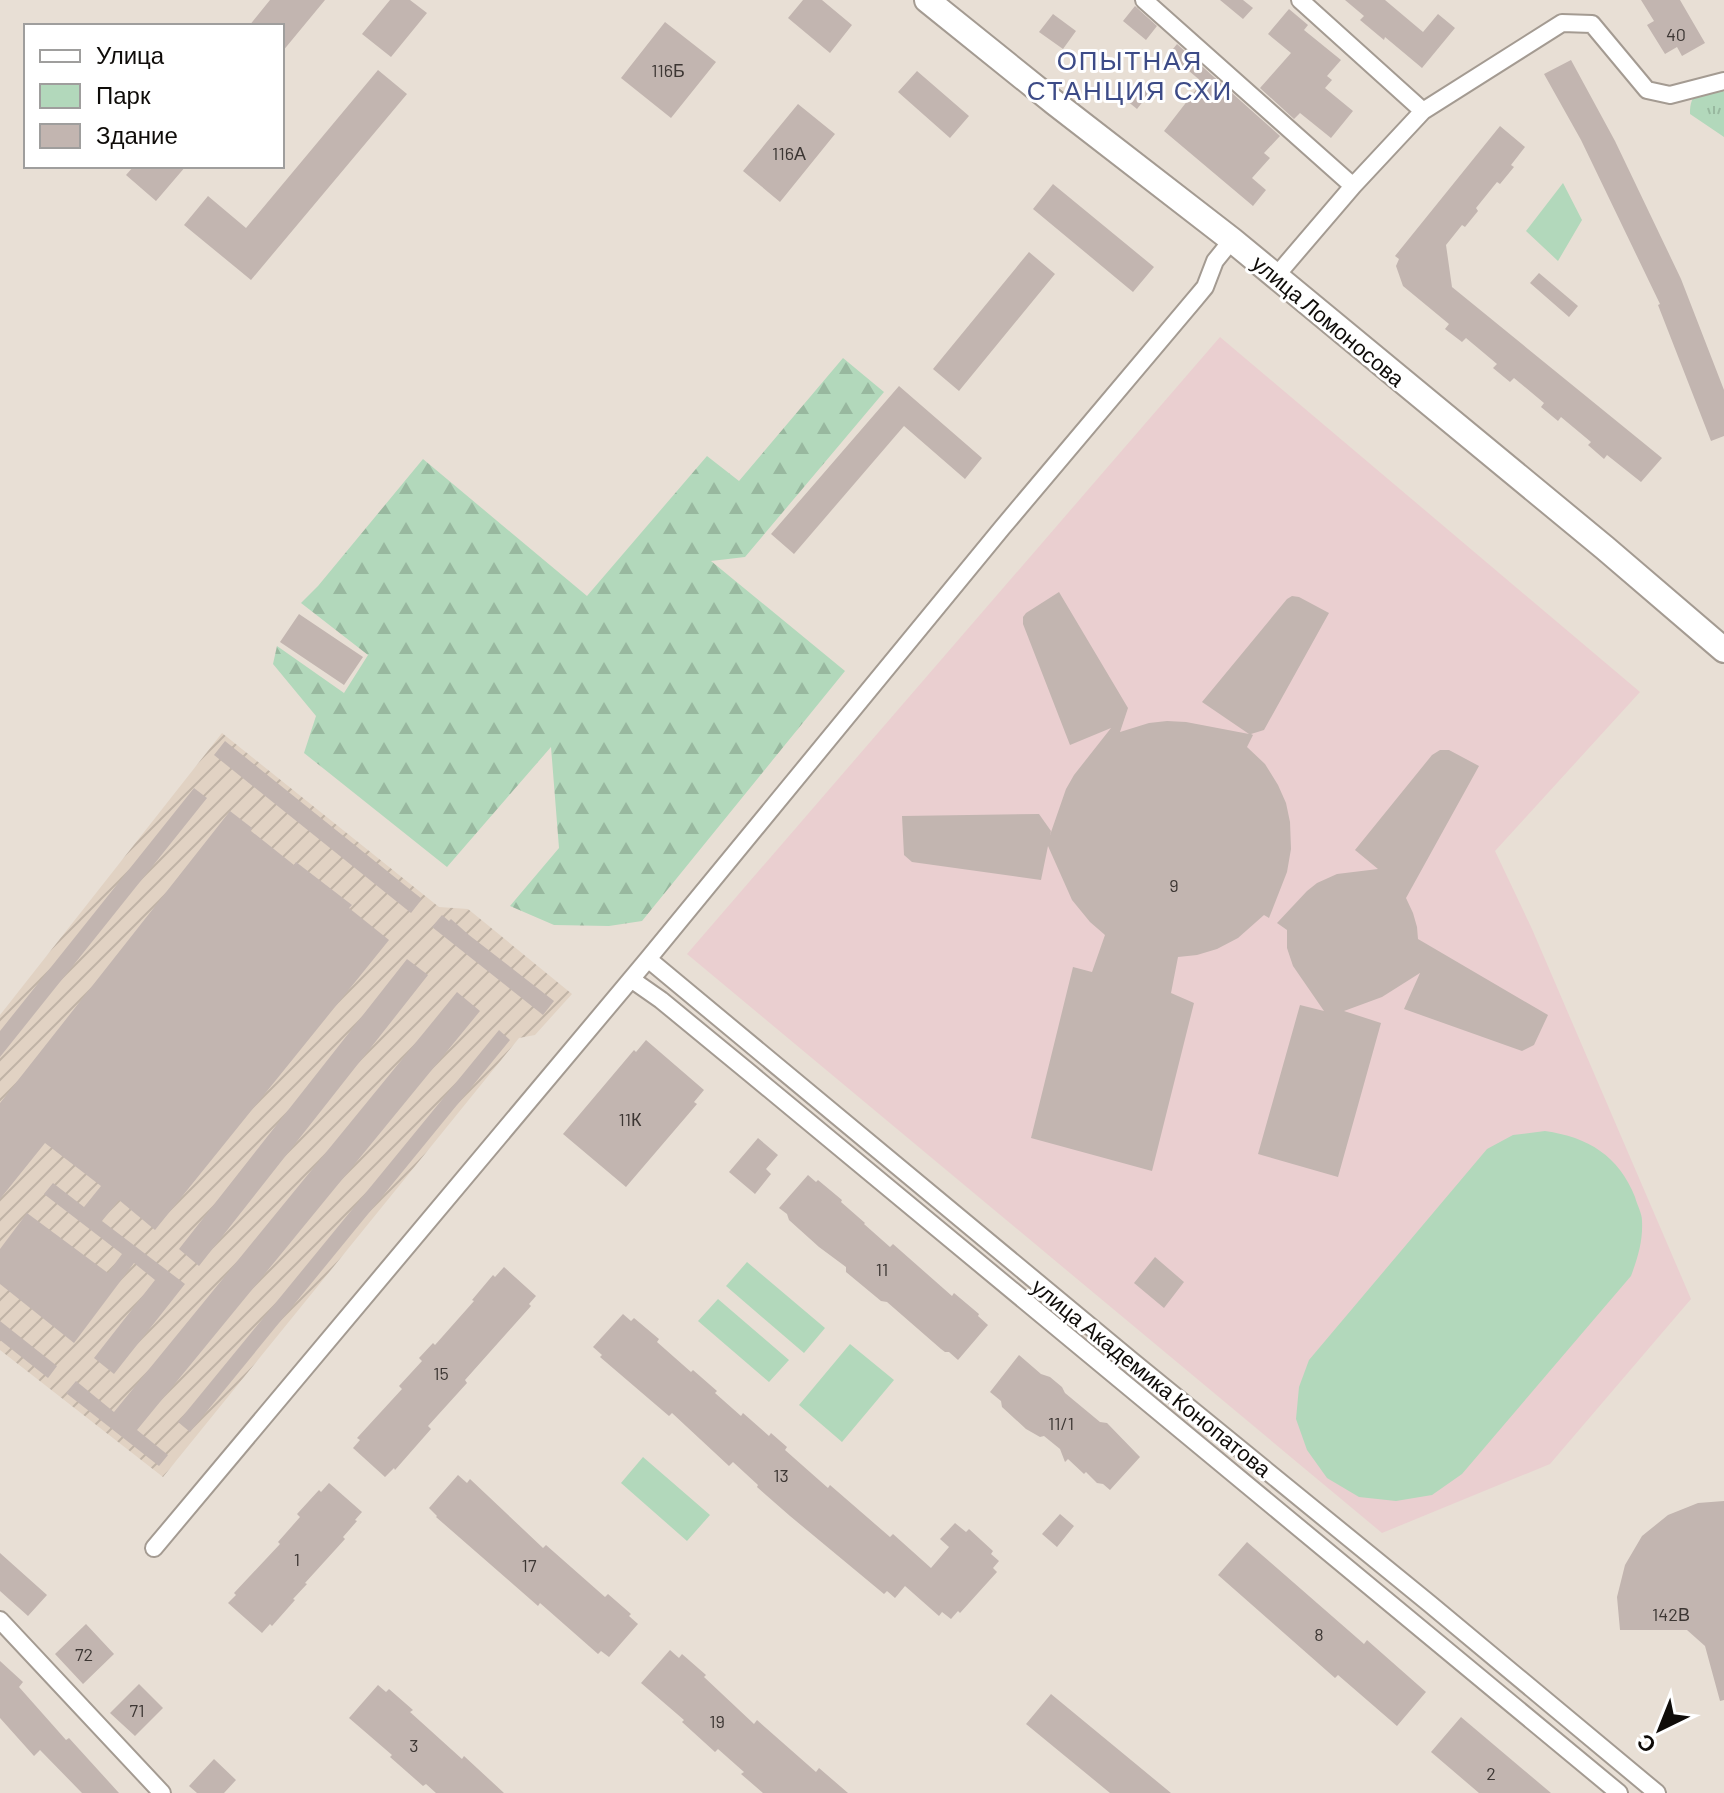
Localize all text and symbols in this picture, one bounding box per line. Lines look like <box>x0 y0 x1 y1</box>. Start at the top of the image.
house number: 40 <box>1666 23 1686 45</box>
legend <box>24 24 284 168</box>
text: Улица <box>96 40 165 69</box>
district label: ОПЫТНАЯ СТАНЦИЯ СХИ <box>1027 44 1233 105</box>
house number: 116Б <box>651 59 685 81</box>
text: Парк <box>96 80 151 109</box>
text: Здание <box>96 120 178 149</box>
house number: 116А <box>772 142 806 164</box>
street label: улица Ломоносова <box>1247 249 1411 392</box>
house number: 9 <box>1169 874 1179 896</box>
house number: 11К <box>618 1108 642 1130</box>
house number: 11 <box>876 1258 888 1280</box>
street label: улица Академика Конопатова <box>1027 1273 1277 1483</box>
house number: 15 <box>433 1362 449 1384</box>
house number: 11/1 <box>1048 1412 1074 1434</box>
house number: 13 <box>773 1464 789 1486</box>
house number: 1 <box>294 1548 300 1570</box>
house number: 17 <box>522 1554 537 1576</box>
house number: 142В <box>1652 1603 1690 1625</box>
house number: 8 <box>1314 1623 1324 1645</box>
house number: 72 <box>75 1643 93 1665</box>
north arrow <box>1620 1689 1700 1769</box>
house number: 71 <box>130 1699 144 1721</box>
house number: 19 <box>709 1710 725 1732</box>
text: С <box>1631 1729 1660 1759</box>
house number: 3 <box>409 1734 419 1756</box>
house number: 2 <box>1486 1762 1496 1784</box>

